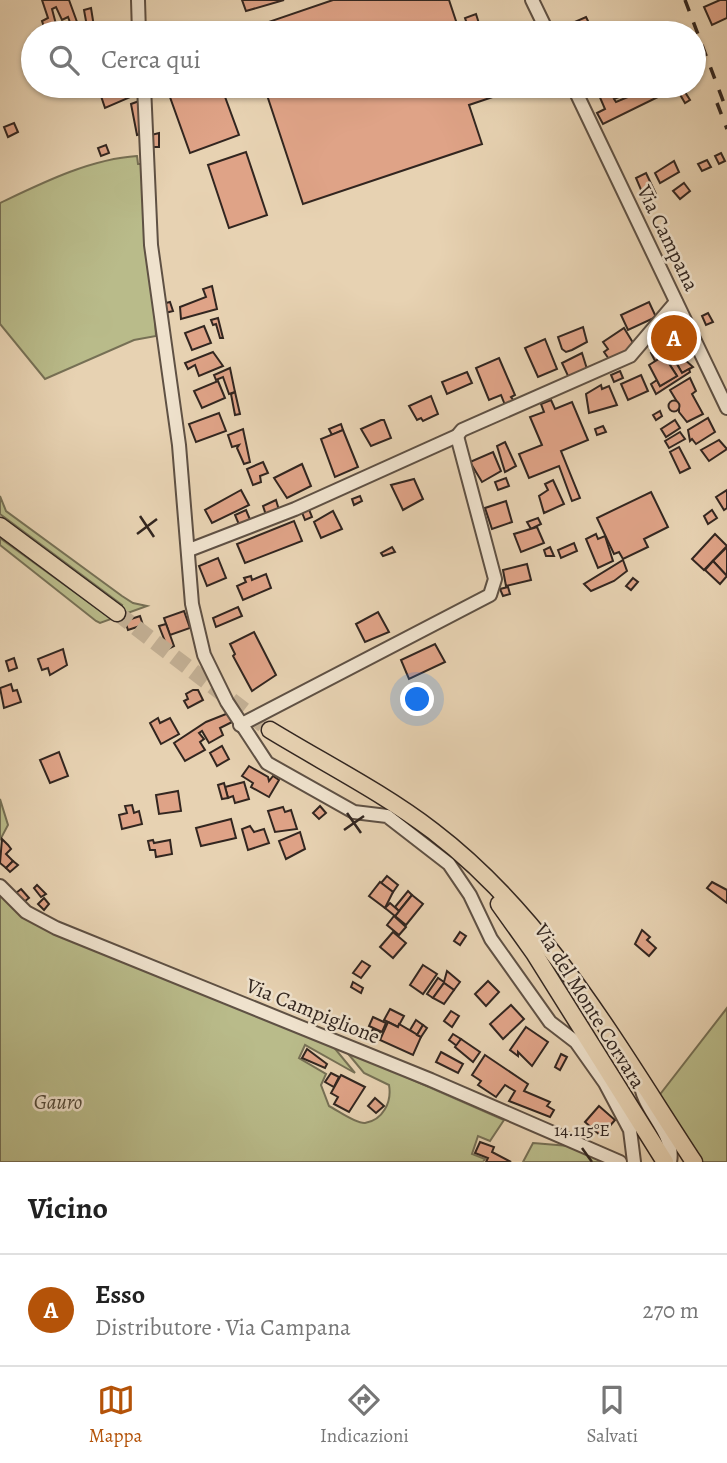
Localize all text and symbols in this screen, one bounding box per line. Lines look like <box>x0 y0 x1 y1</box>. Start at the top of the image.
search box <box>21 21 706 98</box>
icon: search <box>45 41 83 79</box>
text: Cerca qui <box>101 42 201 77</box>
street label: Via Campana <box>630 180 706 296</box>
pin: A <box>651 312 697 364</box>
your location <box>400 682 434 716</box>
street label: Via del Monte Corvara <box>527 917 652 1094</box>
street label: Via Campiglione <box>241 971 384 1051</box>
park label: Gauro <box>34 1088 82 1116</box>
text: 14.115°E <box>554 1118 610 1142</box>
text: Vicino <box>28 1188 108 1228</box>
text: Esso <box>95 1277 145 1312</box>
text: A <box>44 1295 58 1326</box>
text: 270 m <box>642 1295 699 1326</box>
text: Distributore · Via Campana <box>95 1312 351 1343</box>
tab: Mappa <box>89 1381 142 1449</box>
tab: Indicazioni <box>320 1381 409 1449</box>
tab: Salvati <box>586 1381 638 1449</box>

